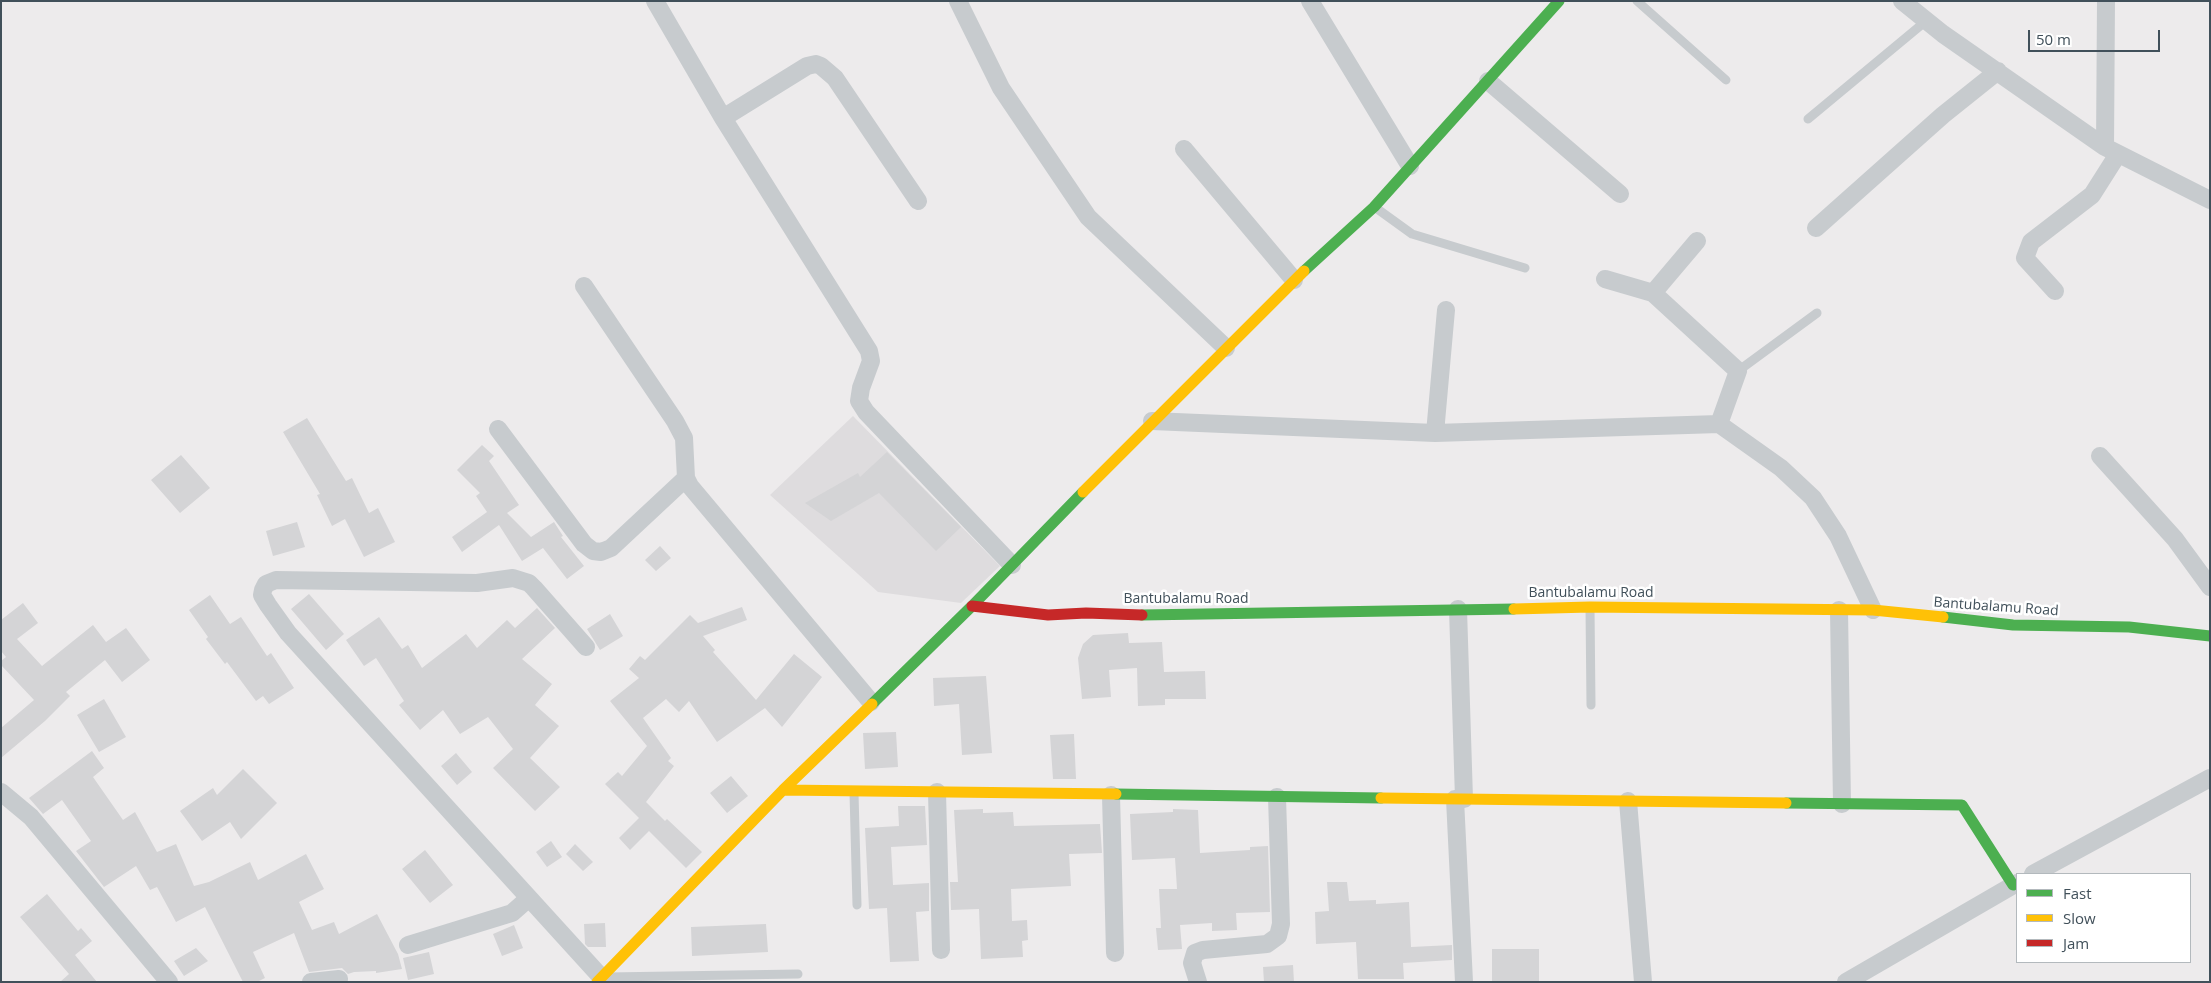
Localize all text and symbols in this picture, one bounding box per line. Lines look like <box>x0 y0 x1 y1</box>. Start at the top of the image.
scale bar <box>2031 20 2164 52</box>
text: 50 m <box>2036 29 2071 49</box>
street label: Bantubalamu Road <box>1528 585 1654 601</box>
street label: Bantubalamu Road <box>1123 591 1249 607</box>
street label: Bantubalamu Road <box>1933 594 2059 620</box>
legend <box>2016 873 2191 963</box>
text: Fast <box>2063 883 2092 903</box>
text: Slow <box>2063 908 2096 928</box>
text: Jam <box>2063 933 2089 953</box>

